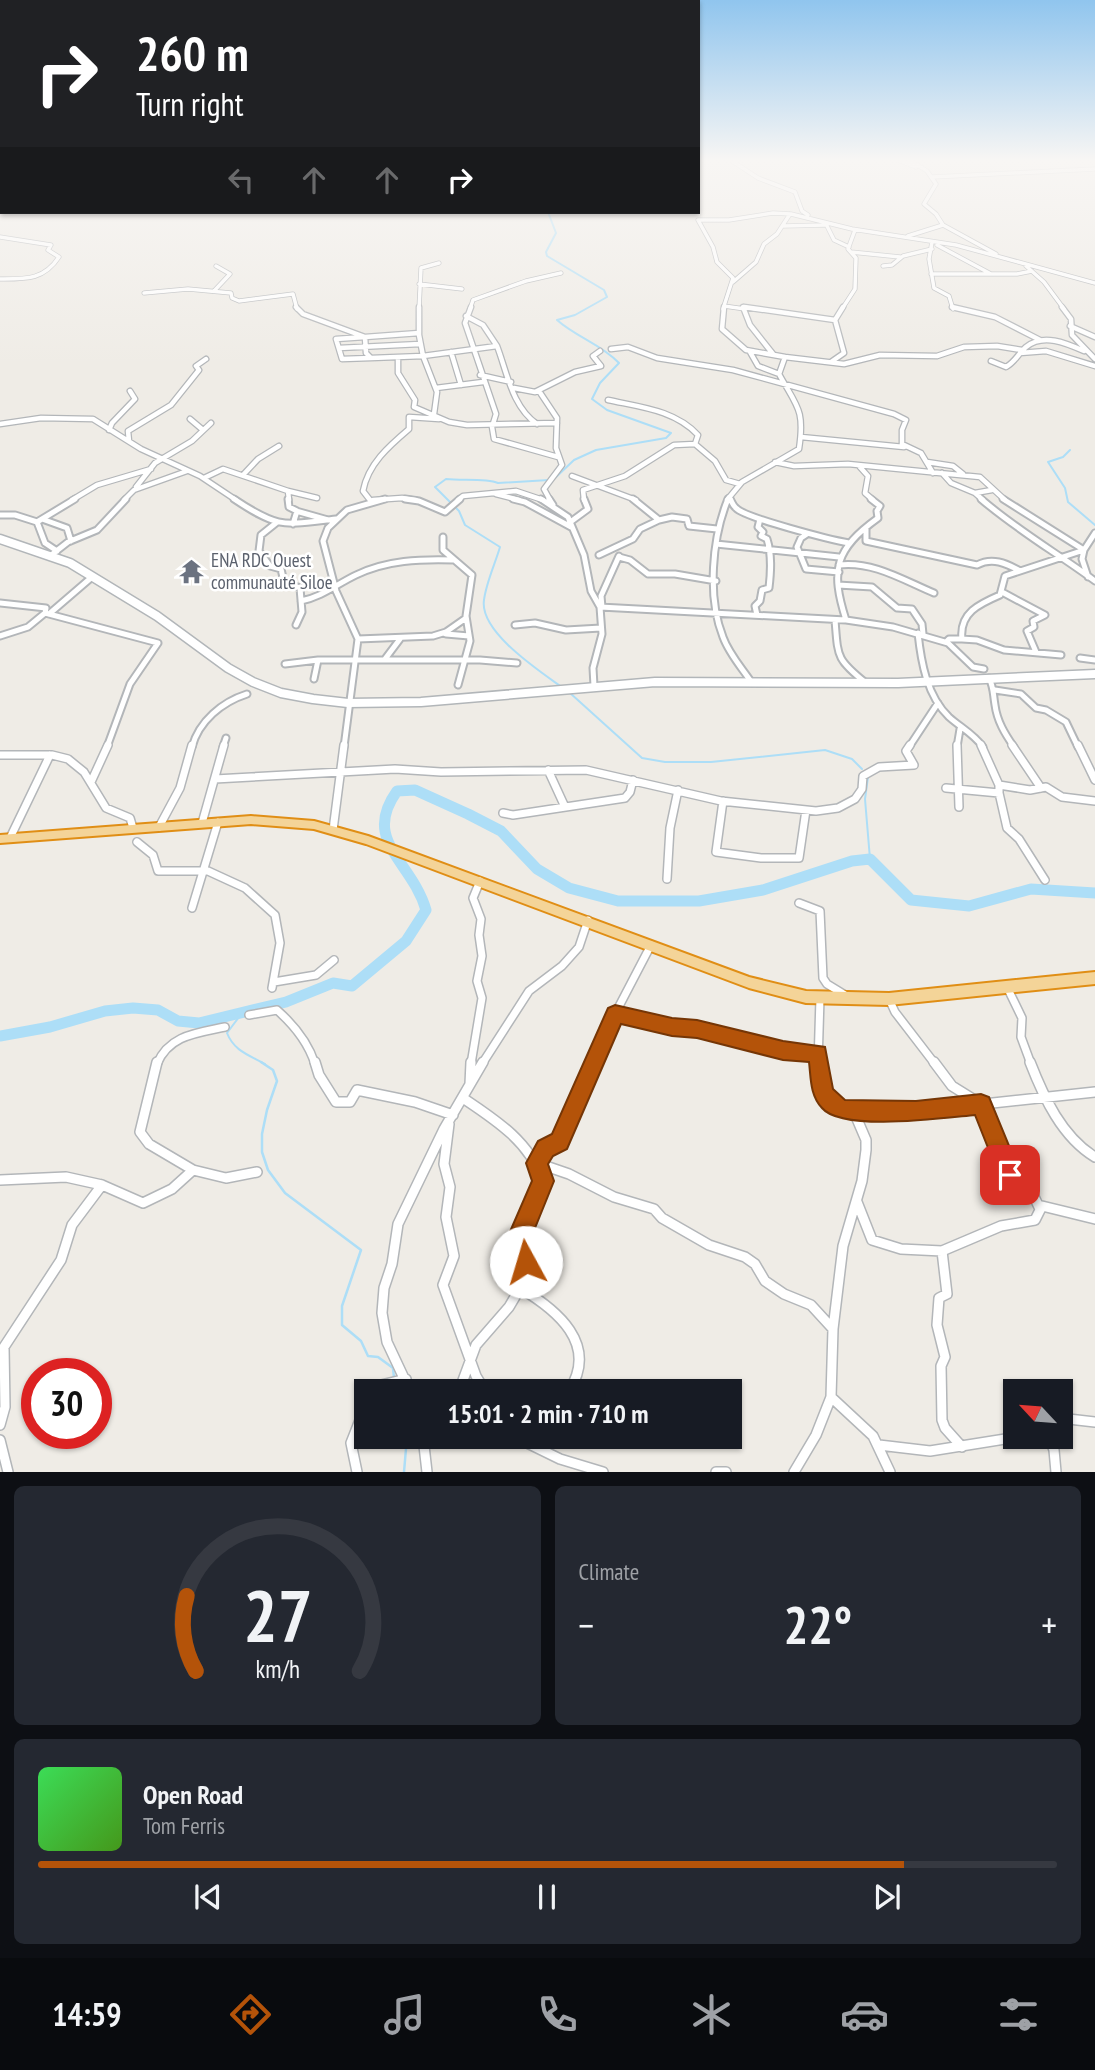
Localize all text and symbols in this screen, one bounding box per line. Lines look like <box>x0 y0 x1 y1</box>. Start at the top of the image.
text: 260 m <box>136 21 249 85</box>
icon: right <box>21 28 112 119</box>
text: Turn right <box>136 83 244 125</box>
icon: left <box>222 161 260 199</box>
icon: ahead <box>295 161 333 199</box>
icon: ahead <box>368 161 406 199</box>
icon: right <box>441 161 479 199</box>
place label: ENA RDC Ouest communauté Siloe <box>211 548 333 594</box>
temple icon: ENA RDC Ouest communauté Siloe <box>177 557 205 585</box>
pin <box>980 1145 1040 1205</box>
icon: arrive <box>991 1156 1029 1194</box>
position arrow <box>489 1225 563 1299</box>
speed limit sign: 30 <box>21 1358 112 1449</box>
north arrow <box>1003 1379 1073 1449</box>
map controls <box>1003 1379 1073 1449</box>
text: 15:01 · 2 min · 710 m <box>448 1397 648 1430</box>
text: Climate <box>579 1557 639 1586</box>
text: 27 <box>242 1568 312 1662</box>
text: 22° <box>783 1591 852 1658</box>
text: − <box>579 1600 594 1649</box>
text: + <box>1041 1600 1057 1649</box>
text: km/h <box>255 1653 299 1685</box>
text: Open Road <box>143 1778 243 1811</box>
text: Tom Ferris <box>143 1811 225 1840</box>
icon: previous <box>189 1878 227 1916</box>
icon: pause <box>528 1878 566 1916</box>
icon: next <box>868 1878 906 1916</box>
icon: directions <box>226 1990 275 2039</box>
icon: music <box>380 1990 429 2039</box>
icon: phone <box>533 1990 582 2039</box>
icon: climate <box>687 1990 736 2039</box>
icon: car <box>840 1990 889 2039</box>
icon: filters <box>994 1990 1043 2039</box>
text: 14:59 <box>52 1993 121 2035</box>

